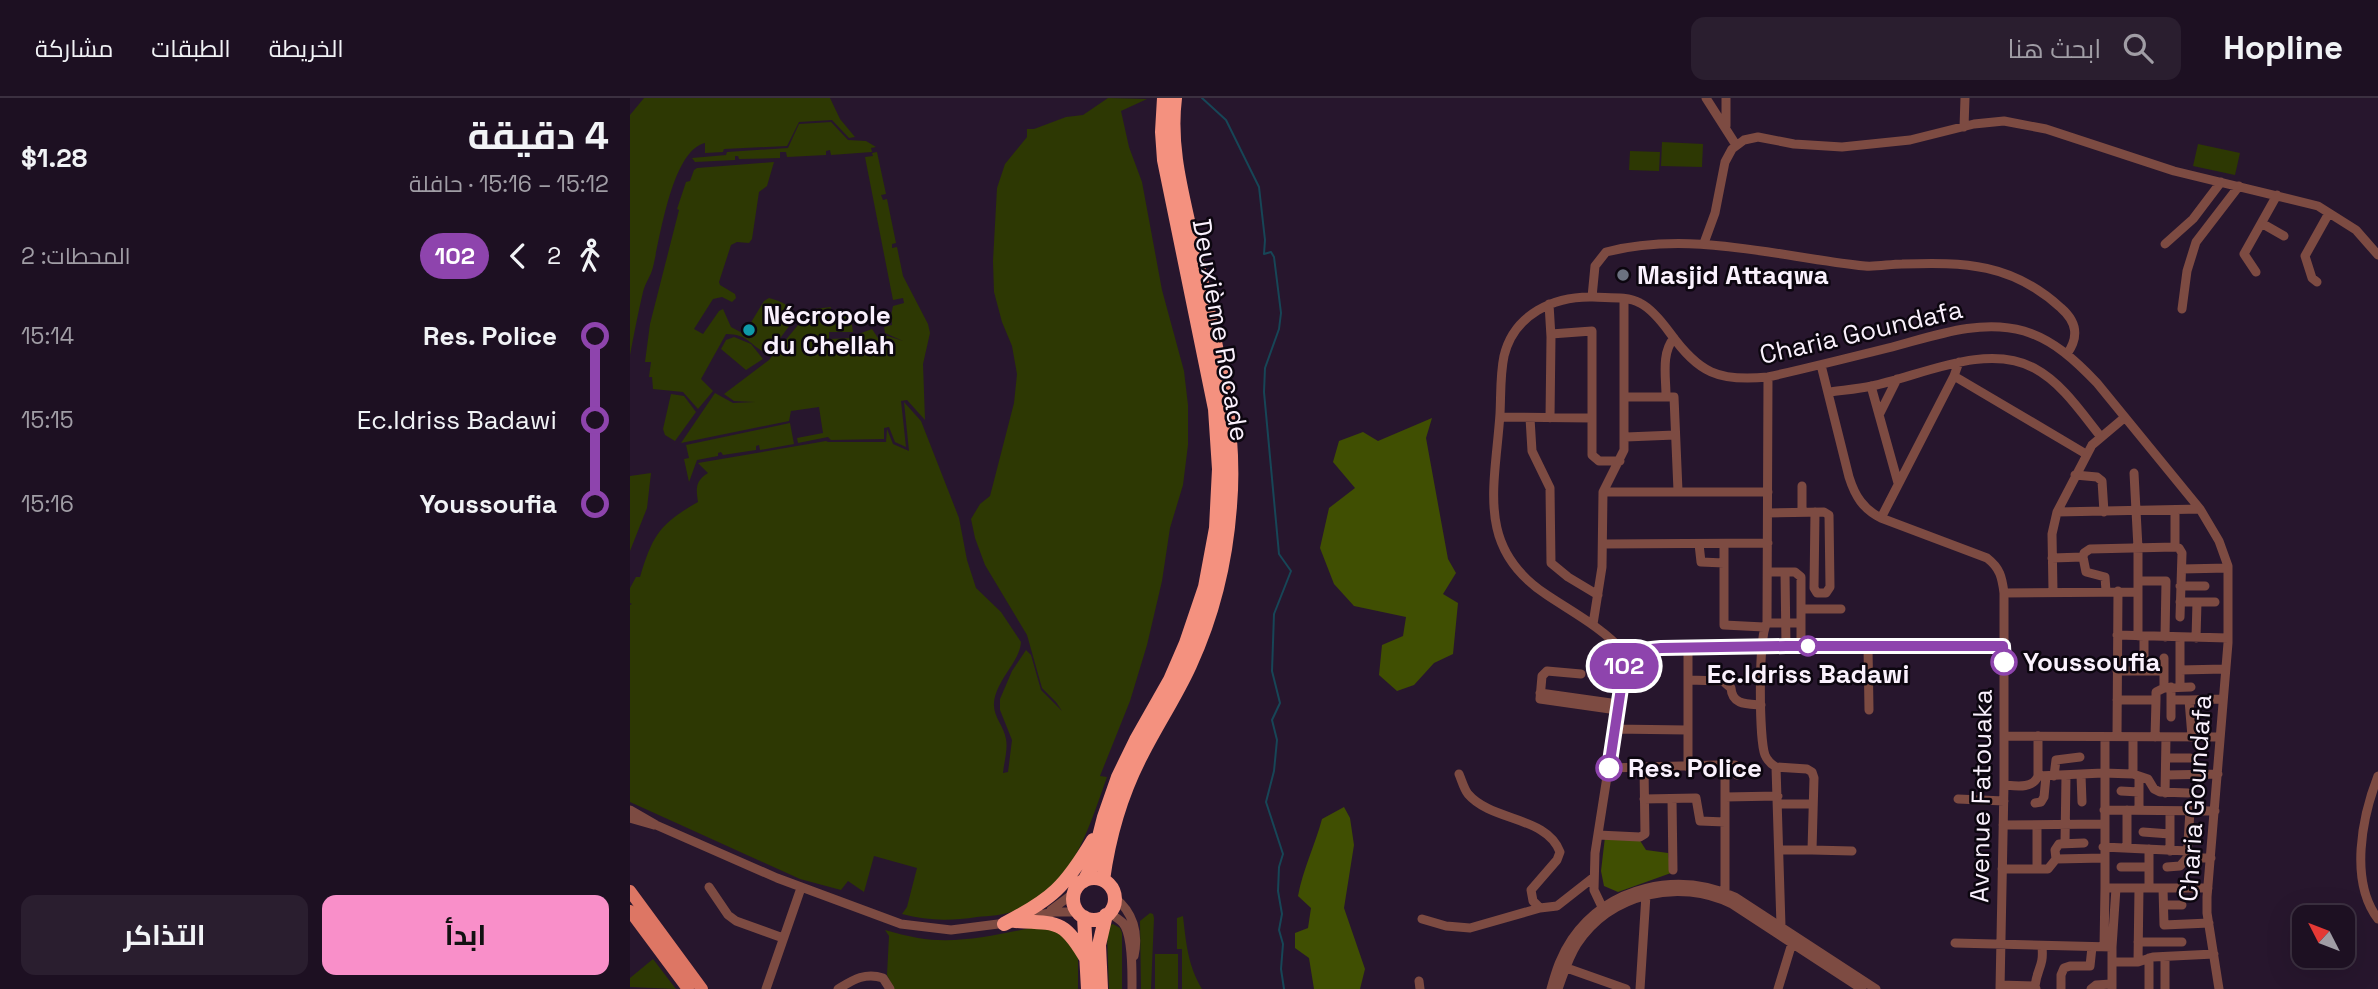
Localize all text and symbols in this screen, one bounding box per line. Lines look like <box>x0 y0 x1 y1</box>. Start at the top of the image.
search box <box>1691 17 2181 80</box>
text: Hopline <box>2223 27 2343 69</box>
icon: search <box>2119 29 2157 67</box>
text: ابحث هنا <box>2008 32 2101 66</box>
text: مشاركة <box>35 33 113 64</box>
text: الطبقات <box>151 33 231 64</box>
text: الخريطة <box>269 33 344 64</box>
text: 4 دقيقة <box>468 112 609 160</box>
text: $1.28 <box>21 141 87 175</box>
text: 15:12 – 15:16 · حافلة <box>409 169 609 199</box>
street label: Deuxième Rocade <box>1185 216 1257 444</box>
icon: back <box>499 237 537 275</box>
icon: walk <box>571 237 609 275</box>
text: 102 <box>434 240 475 271</box>
text: المحطات: 2 <box>21 241 131 271</box>
text: 2 <box>547 241 561 271</box>
place label: Masjid Attaqwa <box>1637 258 1829 292</box>
marker: Masjid Attaqwa <box>1615 267 1631 283</box>
street label: Charia Goundafa <box>1756 292 1966 372</box>
place label: Nécropole du Chellah <box>763 298 895 362</box>
text: Res. Police <box>423 319 557 353</box>
text: 15:14 <box>21 321 74 351</box>
marker: Nécropole du Chellah <box>741 322 757 338</box>
text: Ec.Idriss Badawi <box>357 403 557 437</box>
text: 15:15 <box>21 405 74 435</box>
text: Youssoufia <box>419 487 557 521</box>
text: 15:16 <box>21 489 74 519</box>
marker: Ec.Idriss Badawi <box>1798 636 1818 656</box>
line badge: 102 <box>1584 643 1664 689</box>
place label: Youssoufia <box>2023 645 2161 679</box>
marker: Youssoufia <box>1991 649 2017 675</box>
text: 102 <box>1604 650 1644 681</box>
place label: Ec.Idriss Badawi <box>1707 657 1909 691</box>
street label: Avenue Fatouaka <box>1962 689 2000 903</box>
street label: Charia Goundafa <box>2171 693 2219 903</box>
place label: Res. Police <box>1628 751 1762 785</box>
marker: Res. Police <box>1596 755 1622 781</box>
button: التذاكر <box>21 895 308 975</box>
button: ابدأ <box>322 895 609 975</box>
north arrow <box>2292 905 2356 968</box>
map controls <box>2292 905 2355 968</box>

